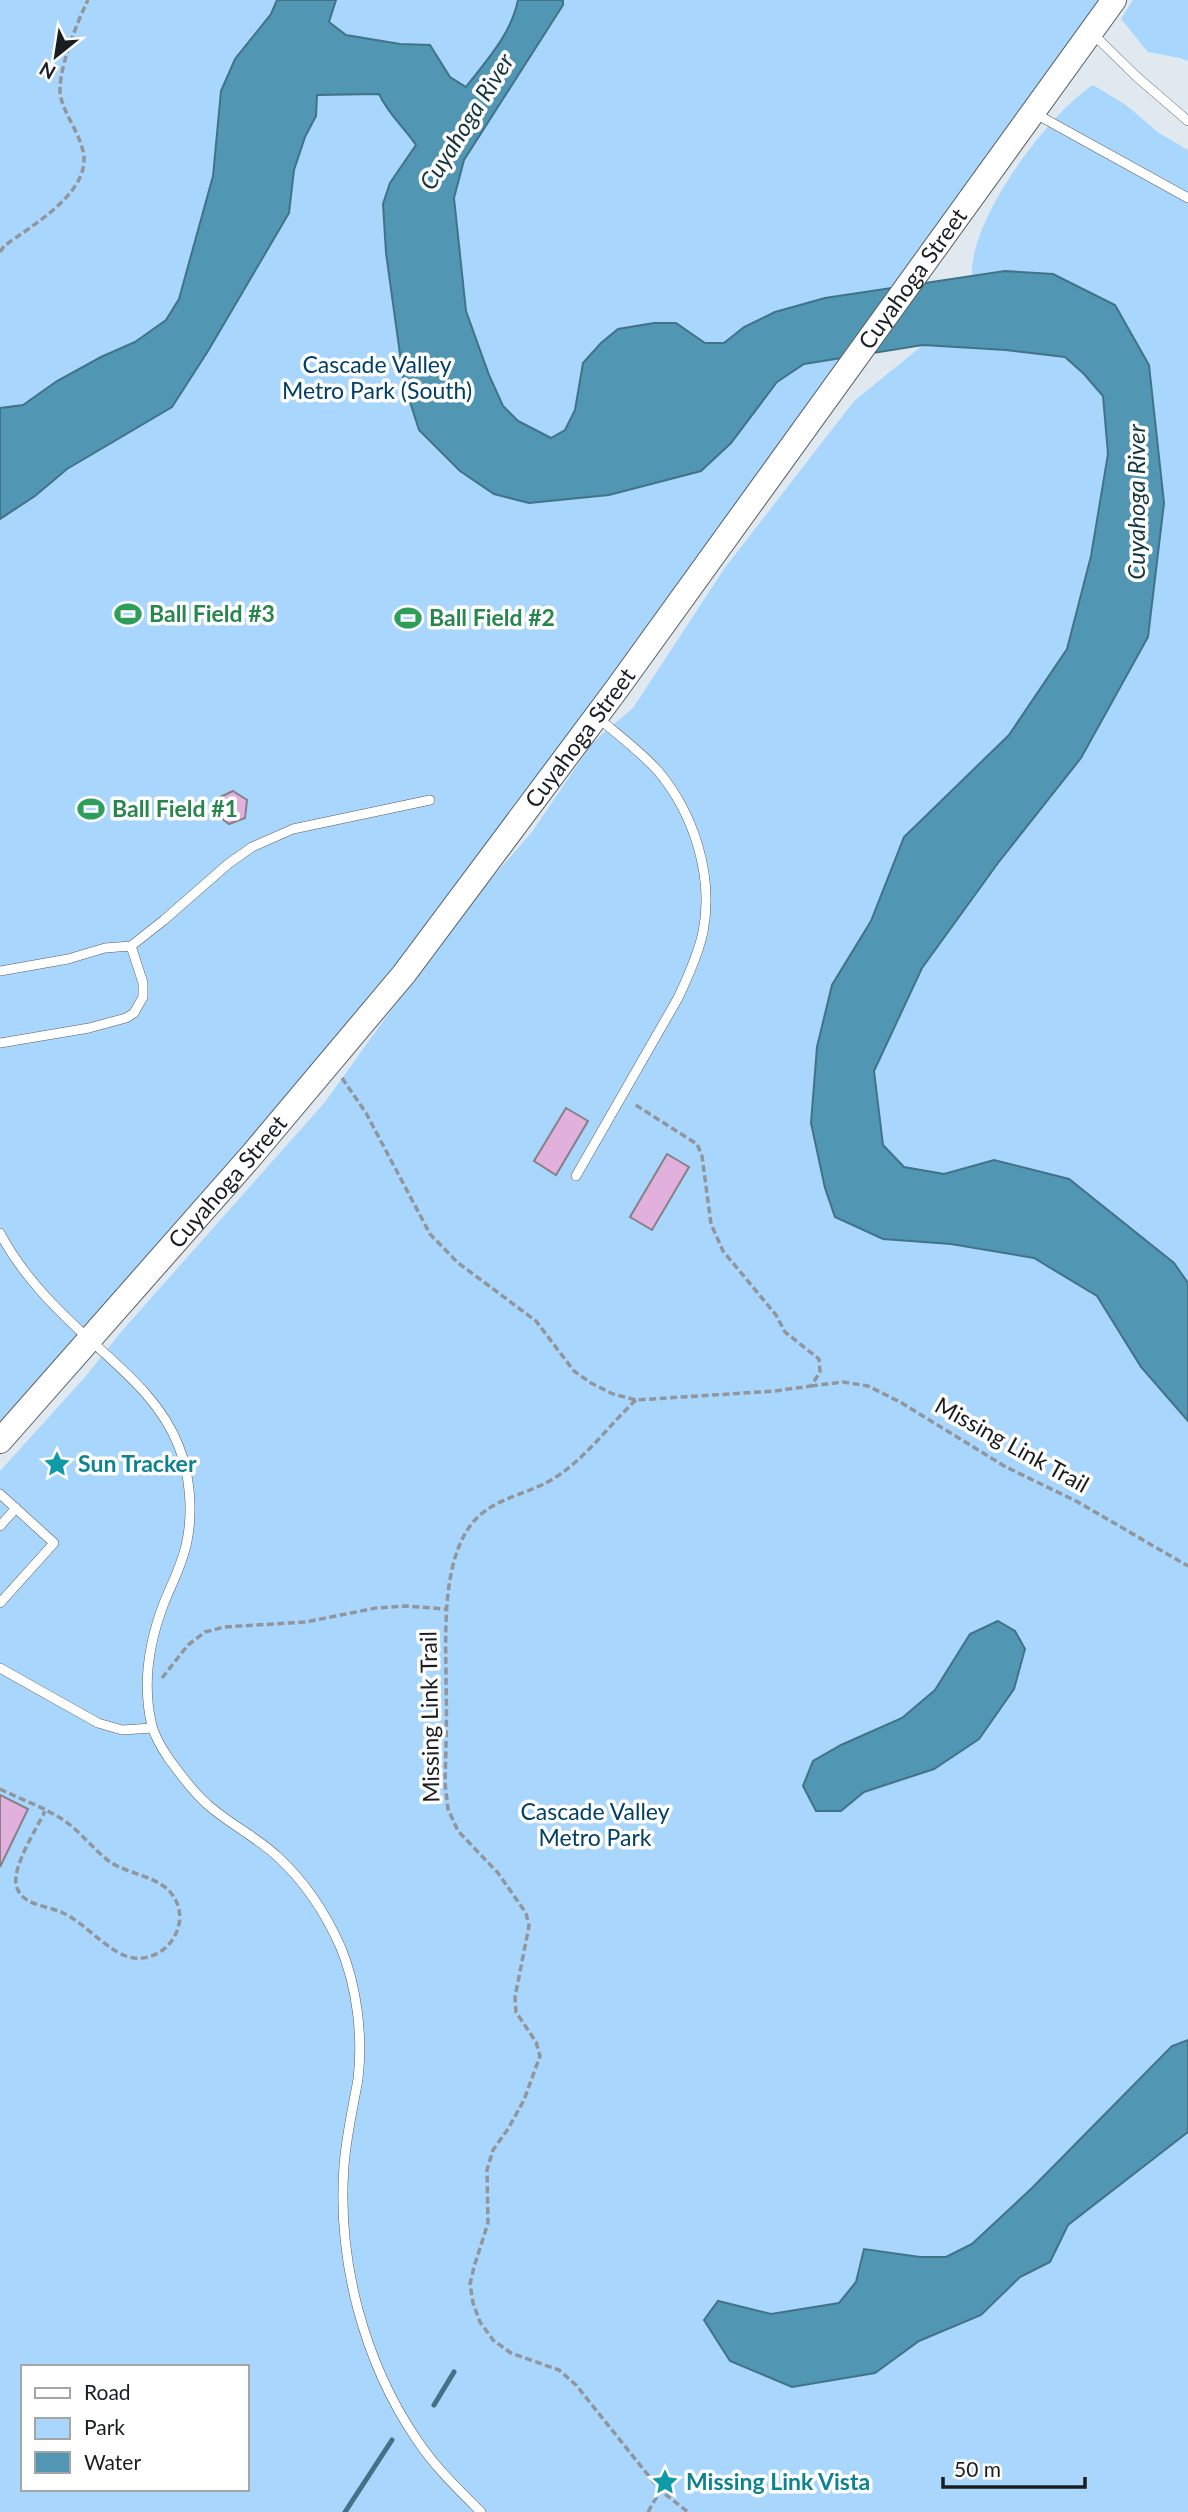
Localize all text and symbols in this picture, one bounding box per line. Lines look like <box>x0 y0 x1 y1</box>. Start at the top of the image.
north arrow <box>21 21 91 91</box>
water label: Cuyahoga River <box>412 47 520 195</box>
text: N <box>35 58 59 85</box>
street label: Cuyahoga Street <box>852 202 973 354</box>
park label: Cascade Valley Metro Park (South) <box>282 350 472 404</box>
water label: Cuyahoga River <box>1121 424 1150 580</box>
sports icon: Ball Field #3 <box>113 599 143 629</box>
place label: Ball Field #3 <box>149 599 275 627</box>
sports icon: Ball Field #2 <box>393 603 423 633</box>
place label: Ball Field #2 <box>429 603 555 631</box>
street label: Cuyahoga Street <box>518 662 641 813</box>
sports icon: Ball Field #1 <box>76 794 106 824</box>
place label: Ball Field #1 <box>112 794 238 822</box>
street label: Cuyahoga Street <box>162 1109 293 1253</box>
street label: Missing Link Trail <box>931 1390 1094 1498</box>
place icon: Sun Tracker <box>42 1449 72 1479</box>
place label: Sun Tracker <box>78 1449 197 1477</box>
street label: Missing Link Trail <box>414 1631 444 1803</box>
park label: Cascade Valley Metro Park <box>520 1797 670 1851</box>
legend <box>21 2365 248 2491</box>
text: Road <box>84 2379 131 2404</box>
text: Park <box>84 2414 125 2439</box>
scale bar <box>943 2446 1085 2490</box>
text: Water <box>84 2449 141 2474</box>
text: 50 m <box>954 2456 1001 2481</box>
place icon: Missing Link Vista <box>650 2467 680 2497</box>
place label: Missing Link Vista <box>686 2467 870 2495</box>

